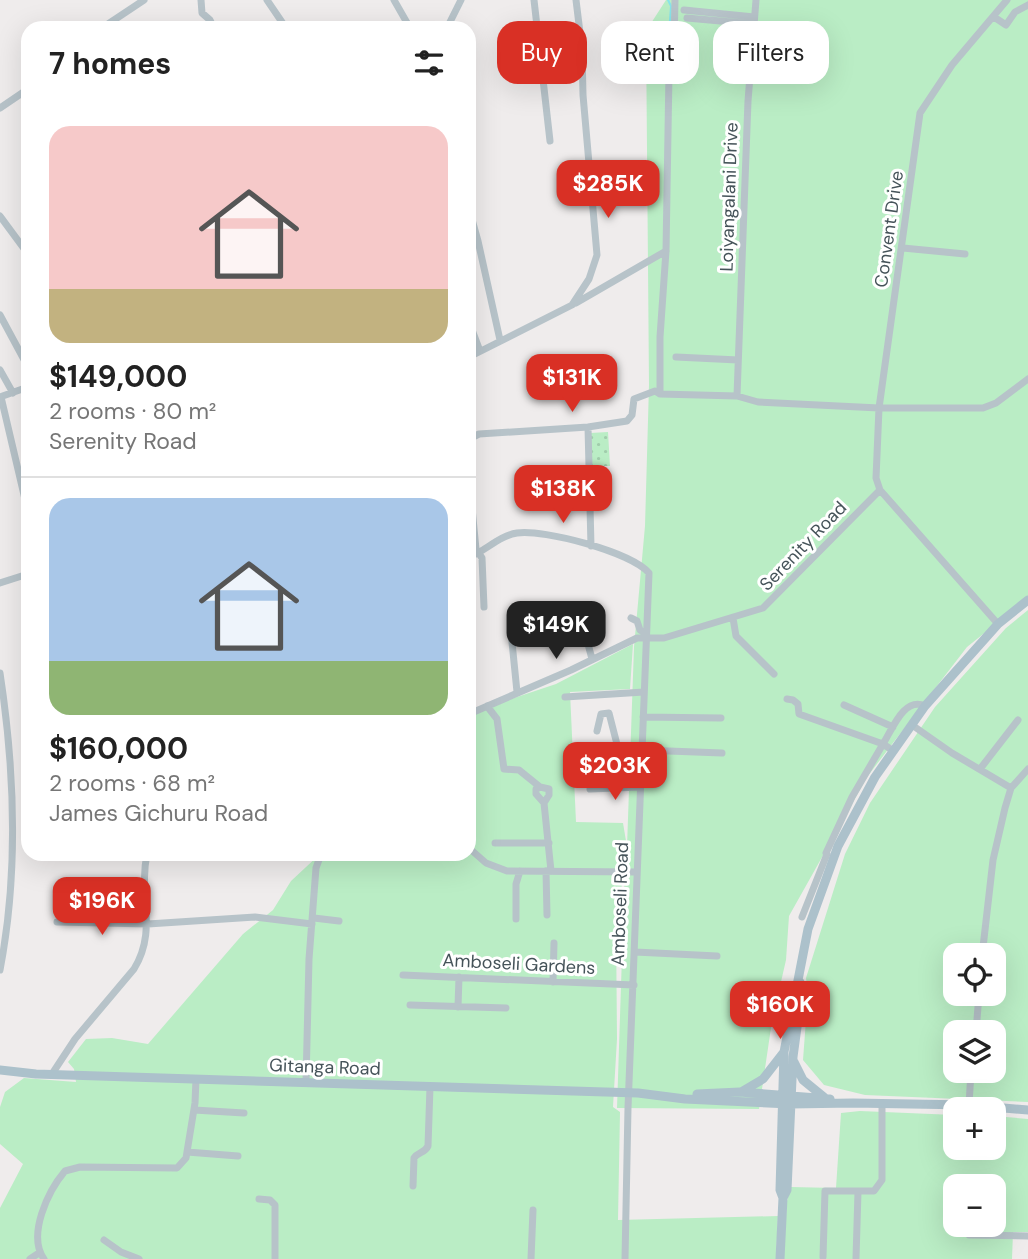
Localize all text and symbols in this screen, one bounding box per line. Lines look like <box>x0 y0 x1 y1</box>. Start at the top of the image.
chip: Buy <box>497 21 587 84</box>
chip: Rent <box>601 21 699 84</box>
chip: Filters <box>713 21 829 84</box>
text: 7 homes <box>49 44 171 83</box>
icon: filters <box>410 44 448 82</box>
street label: Loiyangalani Drive <box>714 122 744 272</box>
pin: $285K <box>559 160 657 220</box>
text: $285K <box>573 168 643 198</box>
street label: Convent Drive <box>869 169 909 289</box>
icon: home <box>186 171 312 297</box>
pin: $131K <box>523 354 621 414</box>
text: $149,000 <box>49 357 187 396</box>
text: $131K <box>542 362 602 392</box>
text: 2 rooms · 80 m² <box>49 396 216 426</box>
text: Serenity Road <box>49 426 197 456</box>
pin: $138K <box>514 466 612 525</box>
text: $138K <box>530 473 596 503</box>
street label: Serenity Road <box>754 496 852 596</box>
icon: home <box>186 543 312 669</box>
pin: $149K <box>507 602 605 661</box>
text: $149K <box>523 609 589 639</box>
text: $160,000 <box>49 729 188 768</box>
pin: $203K <box>566 742 664 802</box>
text: $203K <box>579 750 651 780</box>
text: 2 rooms · 68 m² <box>49 768 215 798</box>
text: James Gichuru Road <box>49 798 268 828</box>
street label: Amboseli Road <box>606 842 634 966</box>
pin: $196K <box>53 878 151 937</box>
text: $196K <box>69 885 135 915</box>
map controls <box>943 943 1006 1237</box>
button: locate <box>943 943 1006 1006</box>
street label: Amboseli Gardens <box>442 948 596 980</box>
pin: $160K <box>731 982 829 1041</box>
text: $160K <box>746 989 814 1019</box>
button: layers <box>943 1020 1006 1083</box>
street label: Gitanga Road <box>269 1053 381 1081</box>
button: + <box>943 1097 1006 1160</box>
button: − <box>943 1174 1006 1237</box>

